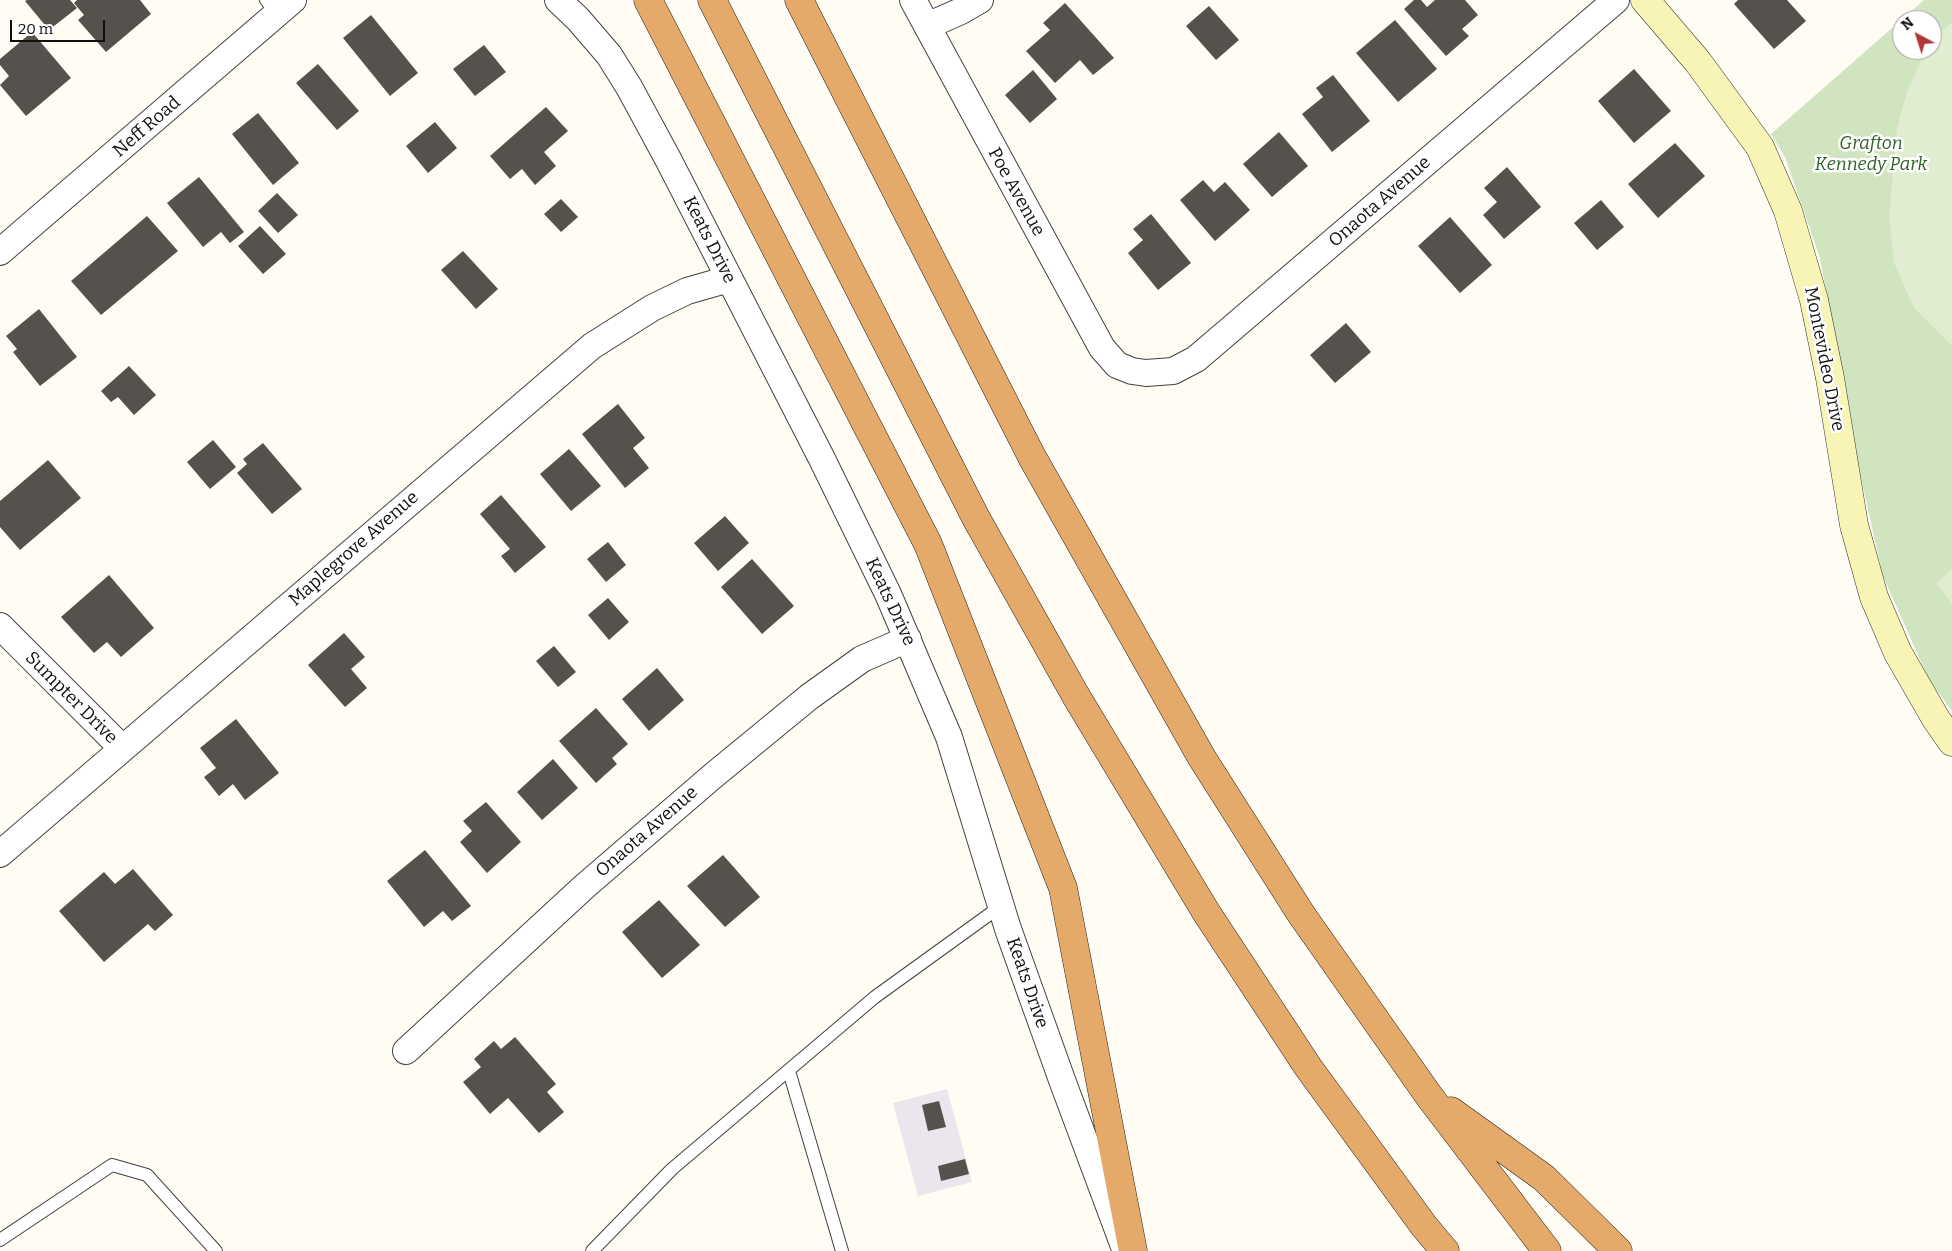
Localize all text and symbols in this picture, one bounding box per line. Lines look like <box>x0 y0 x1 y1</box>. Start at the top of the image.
scale bar <box>12 10 108 42</box>
north arrow <box>1892 10 1942 60</box>
text: N <box>1898 14 1917 34</box>
text: 20 m <box>18 20 53 38</box>
street label: Neff Road <box>109 92 185 162</box>
park label: Grafton Kennedy Park <box>1815 133 1927 176</box>
street label: Poe Avenue <box>983 144 1049 240</box>
street label: Onaota Avenue <box>1325 152 1435 252</box>
street label: Keats Drive <box>678 193 740 287</box>
street label: Montevideo Drive <box>1799 285 1849 433</box>
street label: Maplegrove Avenue <box>285 487 423 611</box>
street label: Keats Drive <box>860 555 920 649</box>
street label: Sumpter Drive <box>20 647 122 749</box>
street label: Onaota Avenue <box>592 782 702 882</box>
street label: Keats Drive <box>1001 935 1053 1031</box>

